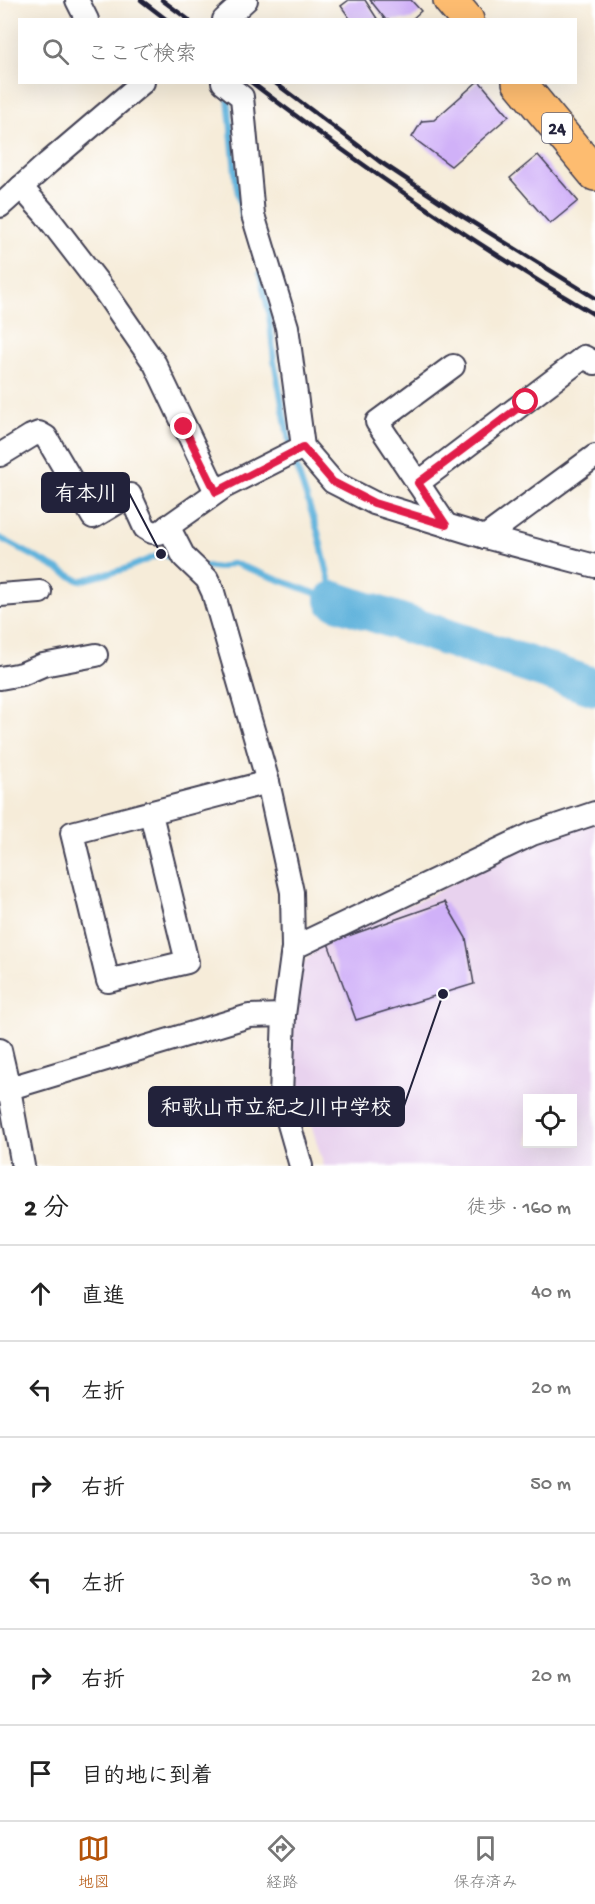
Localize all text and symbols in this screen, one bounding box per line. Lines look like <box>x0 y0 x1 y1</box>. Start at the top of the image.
search box <box>18 18 577 84</box>
icon: search <box>39 35 72 68</box>
text: ここで検索 <box>87 43 197 69</box>
road number: 24 <box>542 113 572 143</box>
route start <box>512 388 538 414</box>
route end <box>170 413 196 439</box>
callout: 有本川 <box>42 473 129 512</box>
text: 有本川 <box>55 482 118 509</box>
callout: 和歌山市立紀之川中学校 <box>149 1087 404 1126</box>
map controls <box>523 1094 577 1148</box>
button: locate <box>523 1094 577 1148</box>
text: 和歌山市立紀之川中学校 <box>161 1096 392 1123</box>
text: 2 分 <box>24 1195 69 1226</box>
text: 徒歩 · 160 m <box>467 1198 571 1221</box>
icon: ahead <box>24 1277 57 1310</box>
text: 40 m <box>531 1282 571 1305</box>
text: 直進 <box>81 1285 125 1311</box>
icon: left <box>24 1373 57 1406</box>
text: 20 m <box>531 1378 571 1401</box>
text: 左折 <box>81 1381 125 1407</box>
icon: right <box>24 1469 57 1502</box>
text: 50 m <box>530 1474 571 1497</box>
text: 右折 <box>81 1477 125 1503</box>
icon: left <box>24 1565 57 1598</box>
text: 30 m <box>530 1570 571 1593</box>
text: 左折 <box>81 1573 125 1599</box>
icon: right <box>24 1661 57 1694</box>
text: 20 m <box>531 1666 571 1689</box>
text: 右折 <box>81 1669 125 1695</box>
icon: arrive <box>24 1757 57 1790</box>
text: 目的地に到着 <box>81 1765 213 1791</box>
tab: 地図 <box>77 1832 110 1894</box>
tab: 経路 <box>265 1832 298 1894</box>
tab: 保存済み <box>453 1832 517 1894</box>

